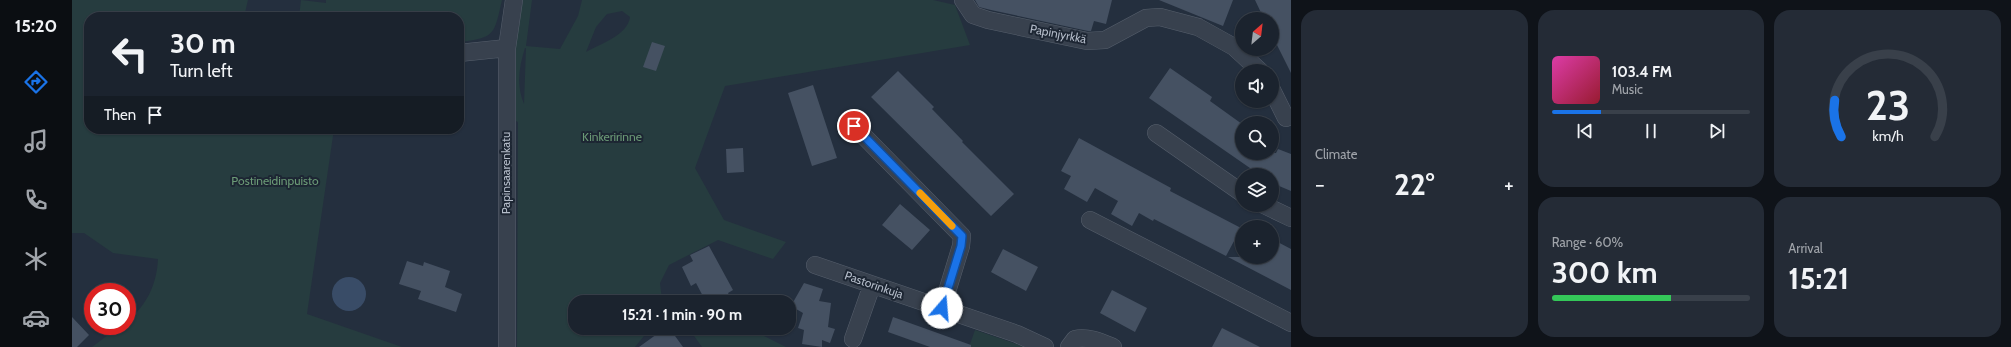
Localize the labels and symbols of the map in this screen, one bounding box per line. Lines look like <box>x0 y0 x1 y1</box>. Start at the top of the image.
north arrow <box>1235 12 1279 56</box>
street label: Papinjyrkkä <box>1029 21 1088 46</box>
pin <box>837 109 871 143</box>
park label: Kinkeririnne <box>582 129 642 144</box>
street label: Papinsaarenkatu <box>498 132 513 214</box>
park label: Postineidinpuisto <box>231 173 319 188</box>
street label: Pastorinkuja <box>843 267 906 302</box>
speed limit sign: 30 <box>84 283 136 335</box>
position arrow <box>921 287 963 329</box>

